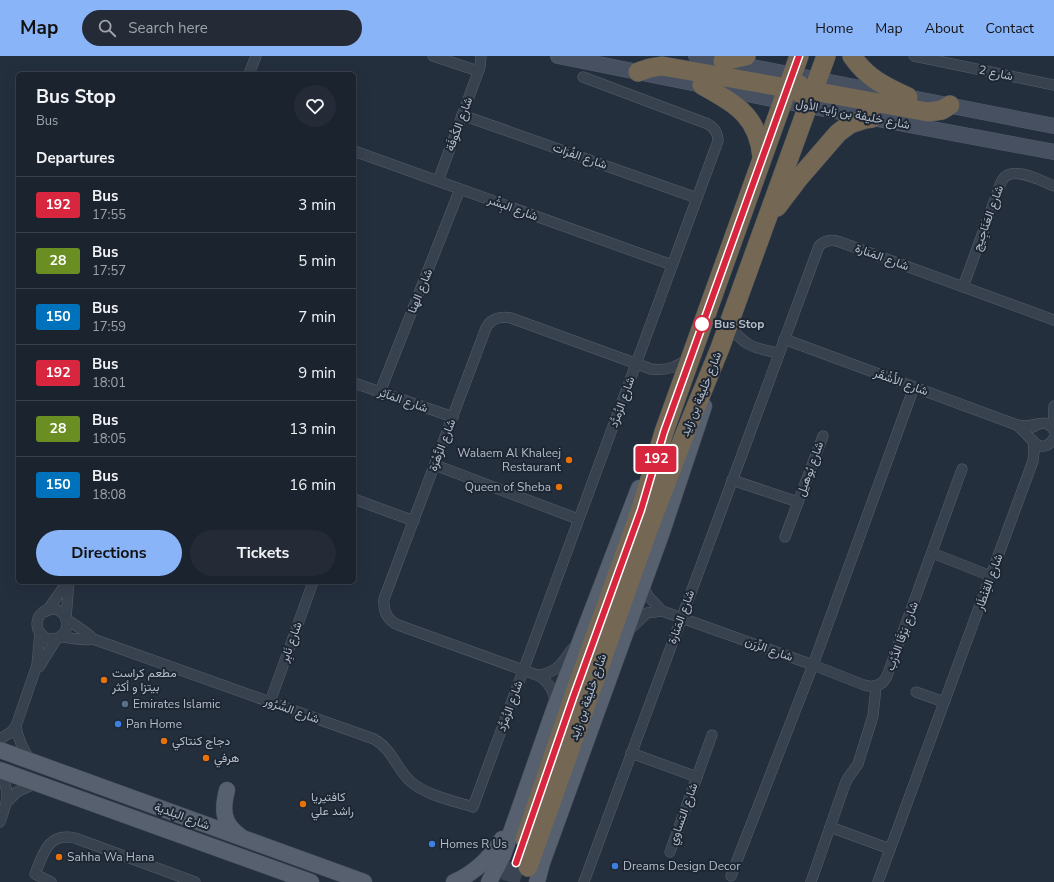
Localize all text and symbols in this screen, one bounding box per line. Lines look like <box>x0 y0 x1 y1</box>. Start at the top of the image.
search box <box>82 10 362 46</box>
text: Map <box>20 15 58 41</box>
icon: search <box>96 17 118 39</box>
text: Search here <box>128 18 208 38</box>
text: Home <box>815 19 853 38</box>
text: Map <box>875 19 903 38</box>
text: About <box>925 19 964 38</box>
text: Contact <box>986 19 1034 38</box>
street label: شارع 2 <box>977 62 1015 85</box>
text: Bus Stop <box>36 84 116 110</box>
button: heart <box>294 85 336 127</box>
street label: شارع الكُوفَة <box>442 95 477 154</box>
street label: شارع خليفة بن زايد الأول <box>794 95 911 134</box>
text: Bus <box>36 112 58 130</box>
street label: شارع الفُرَات <box>550 139 609 174</box>
text: Departures <box>36 148 115 168</box>
street label: شارع العَنَاجِيج <box>969 183 1008 253</box>
text: Bus <box>92 186 118 206</box>
street label: شارع البِشْر <box>484 191 540 225</box>
text: 192 <box>45 195 71 214</box>
text: 3 min <box>298 195 336 215</box>
text: 17:55 <box>92 206 126 224</box>
street label: شارع المَنارة <box>852 240 911 275</box>
text: Bus <box>92 242 118 262</box>
text: 28 <box>50 251 66 270</box>
text: 5 min <box>298 251 336 271</box>
text: 17:57 <box>92 262 126 280</box>
street label: شارع الهنا <box>404 266 437 316</box>
text: Bus <box>92 298 118 318</box>
text: 150 <box>45 307 71 326</box>
text: 7 min <box>298 307 336 327</box>
marker: Bus Stop <box>693 315 711 333</box>
place label: Bus Stop <box>714 316 764 332</box>
text: 17:59 <box>92 318 126 336</box>
street label: شارع خليفة بن زايد <box>677 349 726 439</box>
text: Bus <box>92 354 118 374</box>
text: 192 <box>45 363 71 382</box>
text: 9 min <box>298 363 336 383</box>
street label: شارع الأَشْقَر <box>870 363 931 400</box>
text: 18:01 <box>92 374 126 392</box>
street label: شارع الزُمرُّد <box>605 374 640 430</box>
street label: شارع المَآثِر <box>375 384 430 417</box>
text: Bus <box>92 410 118 430</box>
street label: شارع الزَّهْرَة <box>425 417 460 474</box>
text: 28 <box>50 419 66 438</box>
text: 13 min <box>289 419 336 439</box>
text: 18:05 <box>92 430 126 448</box>
street label: شارع بُوهيل <box>793 439 828 499</box>
place label: Walaem Al Khaleej Restaurant <box>457 445 562 475</box>
line badge: 192 <box>633 446 679 472</box>
text: 192 <box>643 449 669 468</box>
marker: Walaem Al Khaleej Restaurant <box>564 455 574 465</box>
text: Bus <box>92 466 118 486</box>
text: 150 <box>45 475 71 494</box>
text: 16 min <box>289 475 336 495</box>
place label: Queen of Sheba <box>465 479 551 495</box>
marker: Queen of Sheba <box>554 482 564 492</box>
text: 18:08 <box>92 486 126 504</box>
button: Directions <box>36 530 182 576</box>
button: Tickets <box>190 530 336 576</box>
street label: شارع القِنْطَار <box>971 552 1008 614</box>
street label: شارع المَنارة <box>664 588 699 647</box>
street label: شارع بَرْقَا الدَّرْب <box>882 599 923 673</box>
street label: شارع نَابِر <box>276 620 307 666</box>
street label: شارع الزِّرَن <box>743 633 795 666</box>
street label: شارع خليفة بن زايد <box>566 652 611 743</box>
place label: مطعم كراست بيتزا و أكثر <box>111 665 177 695</box>
marker: مطعم كراست بيتزا و أكثر <box>99 675 109 685</box>
street label: شارع الزُمرُّد <box>493 678 528 734</box>
street label: شارع السُّرُور <box>261 692 322 728</box>
place label: Emirates Islamic <box>133 696 221 712</box>
marker: Emirates Islamic <box>120 699 130 709</box>
place label: Pan Home <box>126 716 182 732</box>
marker: Pan Home <box>113 719 123 729</box>
place label: دجاج كنتاكي <box>172 733 231 751</box>
marker: دجاج كنتاكي <box>159 736 169 746</box>
place label: هرفي <box>214 750 239 768</box>
marker: هرفي <box>201 753 211 763</box>
street label: شارع التساوي <box>664 781 703 848</box>
place label: كافتيريا راشد علي <box>311 789 354 821</box>
street label: شارع البلدية <box>152 799 212 834</box>
marker: كافتيريا راشد علي <box>298 799 308 809</box>
place label: Homes R Us <box>440 836 507 852</box>
marker: Homes R Us <box>427 839 437 849</box>
place label: Sahha Wa Hana <box>67 849 154 865</box>
marker: Sahha Wa Hana <box>54 852 64 862</box>
place label: Dreams Design Decor <box>623 858 741 874</box>
marker: Dreams Design Decor <box>610 861 620 871</box>

